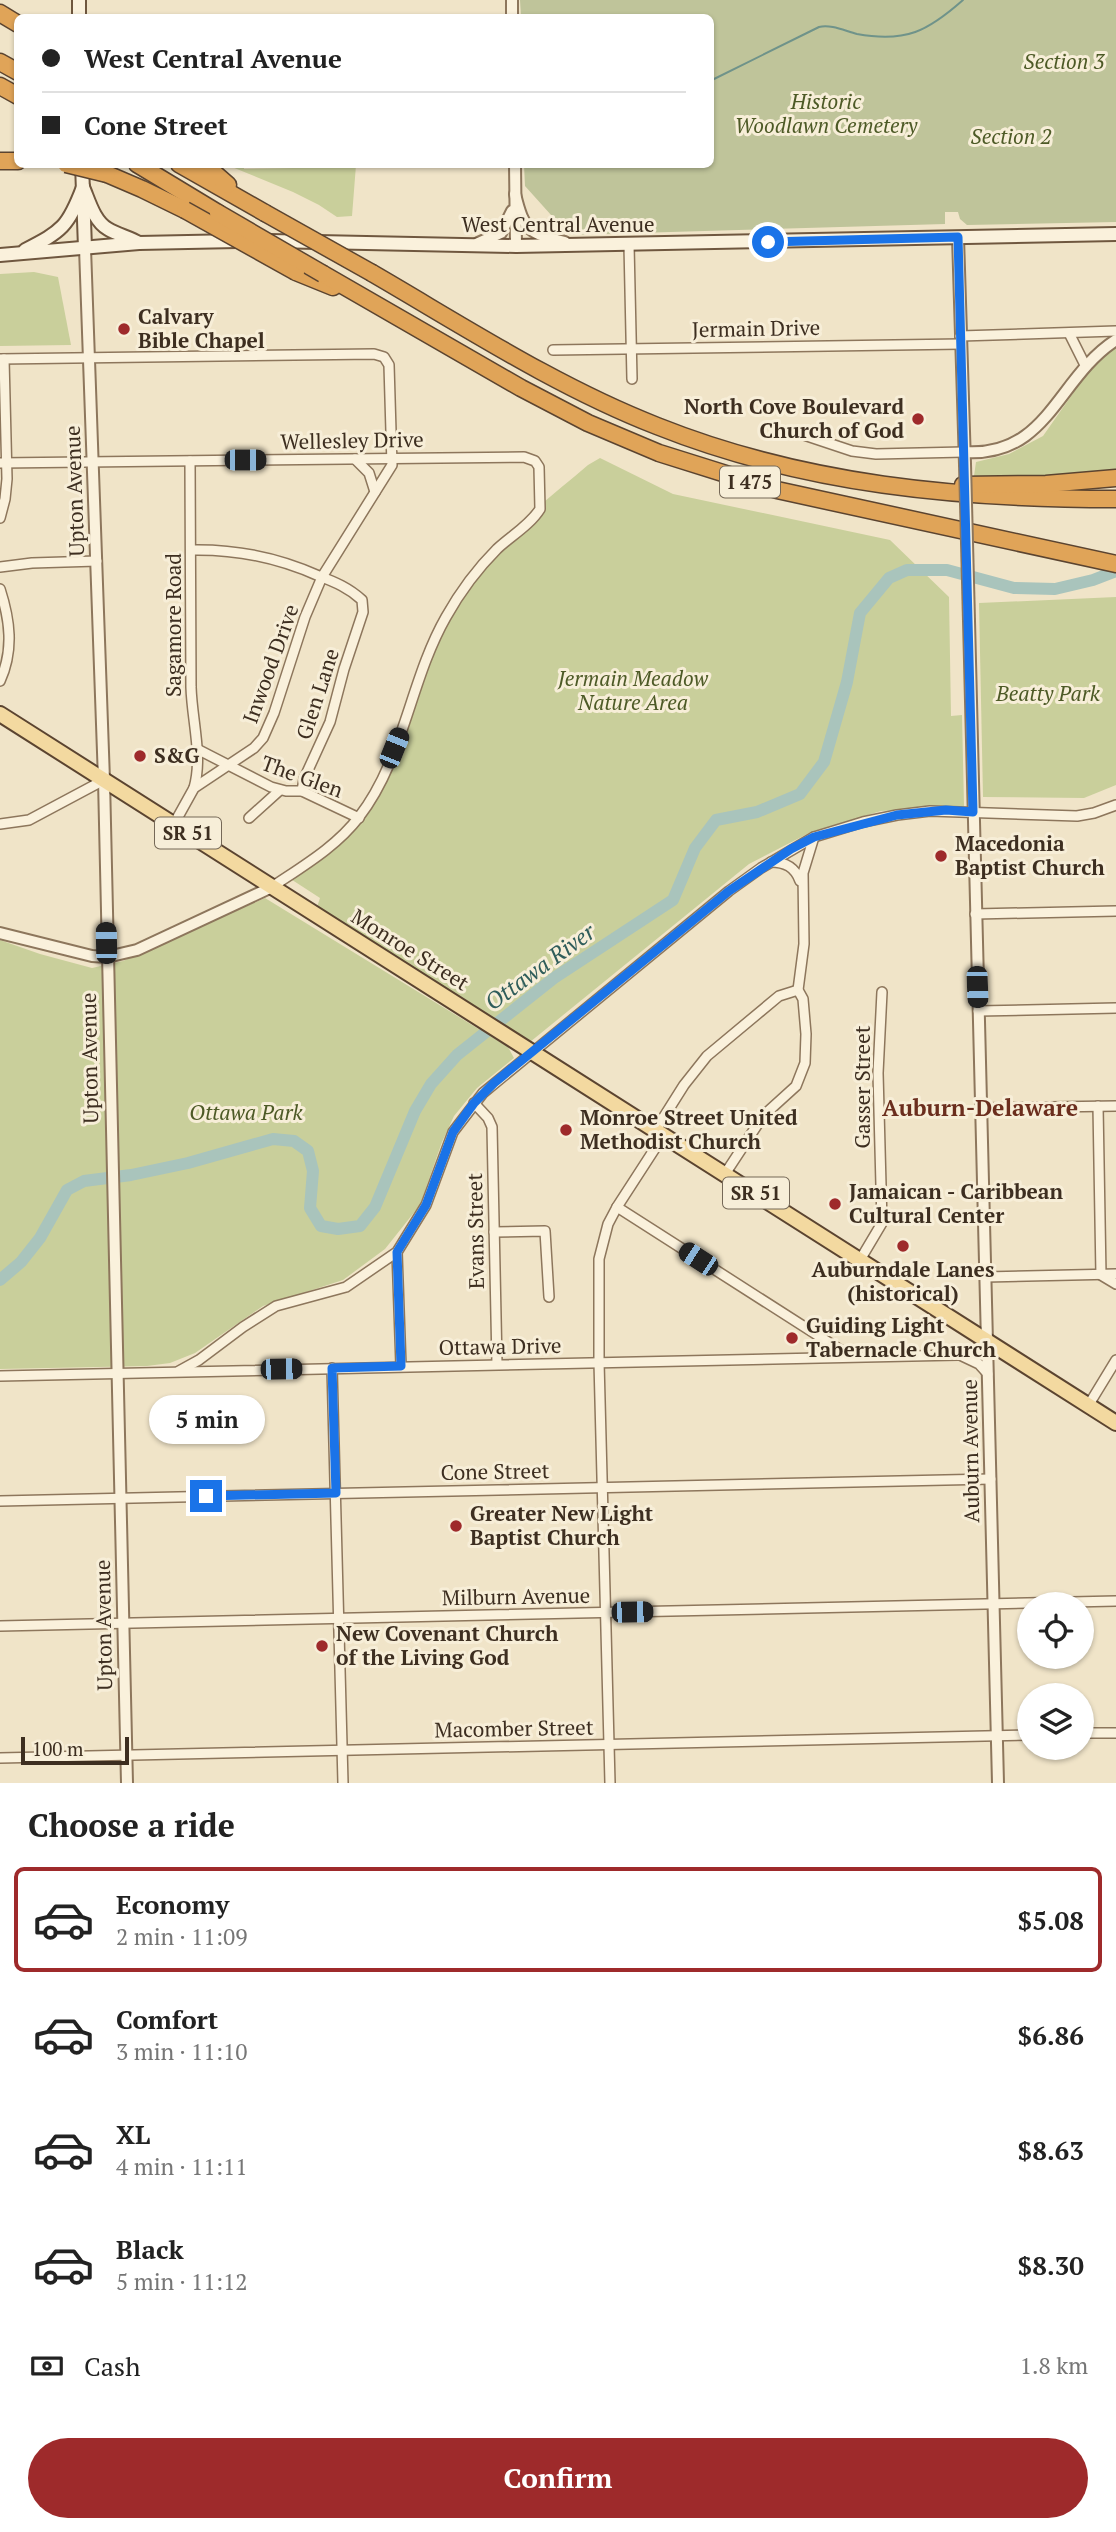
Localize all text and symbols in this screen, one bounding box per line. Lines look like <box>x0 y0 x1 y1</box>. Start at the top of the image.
text: West Central Avenue <box>84 41 342 75</box>
park label: Section 3 <box>1024 47 1105 75</box>
park label: Historic Woodlawn Cemetery <box>735 87 918 139</box>
text: Cone Street <box>84 108 228 142</box>
park label: Section 2 <box>971 122 1051 150</box>
street label: West Central Avenue <box>461 210 655 238</box>
route start <box>752 226 784 258</box>
place label: Calvary Bible Chapel <box>138 302 265 354</box>
street label: Jermain Drive <box>691 313 820 343</box>
marker: Calvary Bible Chapel <box>116 321 132 337</box>
place label: North Cove Boulevard Church of God <box>684 392 904 444</box>
marker: North Cove Boulevard Church of God <box>910 411 926 427</box>
street label: Upton Avenue <box>58 425 90 557</box>
street label: Wellesley Drive <box>280 425 424 455</box>
car <box>225 450 267 471</box>
road number: I 475 <box>720 467 780 498</box>
street label: Sagamore Road <box>159 553 187 697</box>
street label: Inwood Drive <box>236 600 305 727</box>
street label: Glen Lane <box>289 645 345 743</box>
park label: Jermain Meadow Nature Area <box>557 664 709 716</box>
park label: Beatty Park <box>995 679 1101 707</box>
car <box>377 725 412 771</box>
place label: S&G <box>154 741 200 769</box>
marker: S&G <box>132 748 148 764</box>
street label: The Glen <box>258 748 347 804</box>
road number: SR 51 <box>155 818 221 848</box>
place label: Macedonia Baptist Church <box>955 829 1105 881</box>
marker: Macedonia Baptist Church <box>933 848 949 864</box>
street label: Monroe Street <box>346 902 475 997</box>
water label: Ottawa River <box>479 916 602 1017</box>
car <box>96 922 117 964</box>
car <box>966 966 989 1008</box>
street label: Upton Avenue <box>74 992 104 1124</box>
street label: Gasser Street <box>848 1025 876 1149</box>
district label: Auburn-Delaware <box>882 1092 1078 1123</box>
park label: Ottawa Park <box>189 1098 304 1126</box>
place label: Monroe Street United Methodist Church <box>580 1103 798 1155</box>
marker: Monroe Street United Methodist Church <box>558 1122 574 1138</box>
street label: Evans Street <box>460 1172 490 1289</box>
road number: SR 51 <box>723 1177 789 1208</box>
place label: Jamaican - Caribbean Cultural Center <box>849 1177 1063 1229</box>
marker: Jamaican - Caribbean Cultural Center <box>827 1196 843 1212</box>
marker: Auburndale Lanes (historical) <box>895 1238 911 1254</box>
car <box>675 1239 722 1279</box>
place label: Auburndale Lanes (historical) <box>812 1255 994 1307</box>
place label: Guiding Light Tabernacle Church <box>806 1311 996 1363</box>
marker: Guiding Light Tabernacle Church <box>784 1330 800 1346</box>
street label: Ottawa Drive <box>438 1331 562 1361</box>
car <box>260 1358 303 1380</box>
street label: Auburn Avenue <box>955 1379 985 1523</box>
callout: 5 min <box>148 1394 264 1444</box>
text: 5 min <box>176 1404 238 1435</box>
street label: Cone Street <box>440 1456 550 1486</box>
route end <box>190 1480 222 1512</box>
place label: Greater New Light Baptist Church <box>470 1499 654 1551</box>
marker: Greater New Light Baptist Church <box>448 1518 464 1534</box>
street label: Upton Avenue <box>88 1559 118 1691</box>
street label: Milburn Avenue <box>442 1581 590 1611</box>
map controls <box>1017 1592 1094 1760</box>
button: locate <box>1017 1592 1094 1669</box>
car <box>611 1601 654 1623</box>
place label: New Covenant Church of the Living God <box>336 1619 559 1671</box>
marker: New Covenant Church of the Living God <box>314 1638 330 1654</box>
button: layers <box>1017 1683 1094 1760</box>
street label: Macomber Street <box>434 1713 594 1743</box>
scale bar <box>21 1734 130 1766</box>
text: 100 m <box>32 1736 83 1761</box>
text: Choose a ride <box>28 1804 235 1846</box>
text: Economy <box>116 1887 229 1921</box>
icon: car <box>32 1888 95 1951</box>
text: $5.08 <box>1018 1903 1084 1937</box>
text: 2 min · 11:09 <box>116 1921 248 1952</box>
text: Comfort <box>116 2002 218 2036</box>
icon: car <box>32 2003 95 2066</box>
text: $6.86 <box>1018 2018 1084 2052</box>
text: 3 min · 11:10 <box>116 2036 248 2067</box>
text: XL <box>116 2117 150 2151</box>
icon: car <box>32 2118 95 2181</box>
text: $8.63 <box>1018 2133 1084 2167</box>
text: 4 min · 11:11 <box>116 2151 248 2182</box>
text: Black <box>116 2232 184 2266</box>
icon: car <box>32 2233 95 2296</box>
text: $8.30 <box>1018 2248 1084 2282</box>
text: 5 min · 11:12 <box>116 2266 248 2297</box>
icon: cash <box>28 2347 66 2385</box>
text: Cash <box>84 2349 140 2383</box>
text: 1.8 km <box>1020 2350 1088 2381</box>
button: Confirm <box>28 2438 1088 2518</box>

